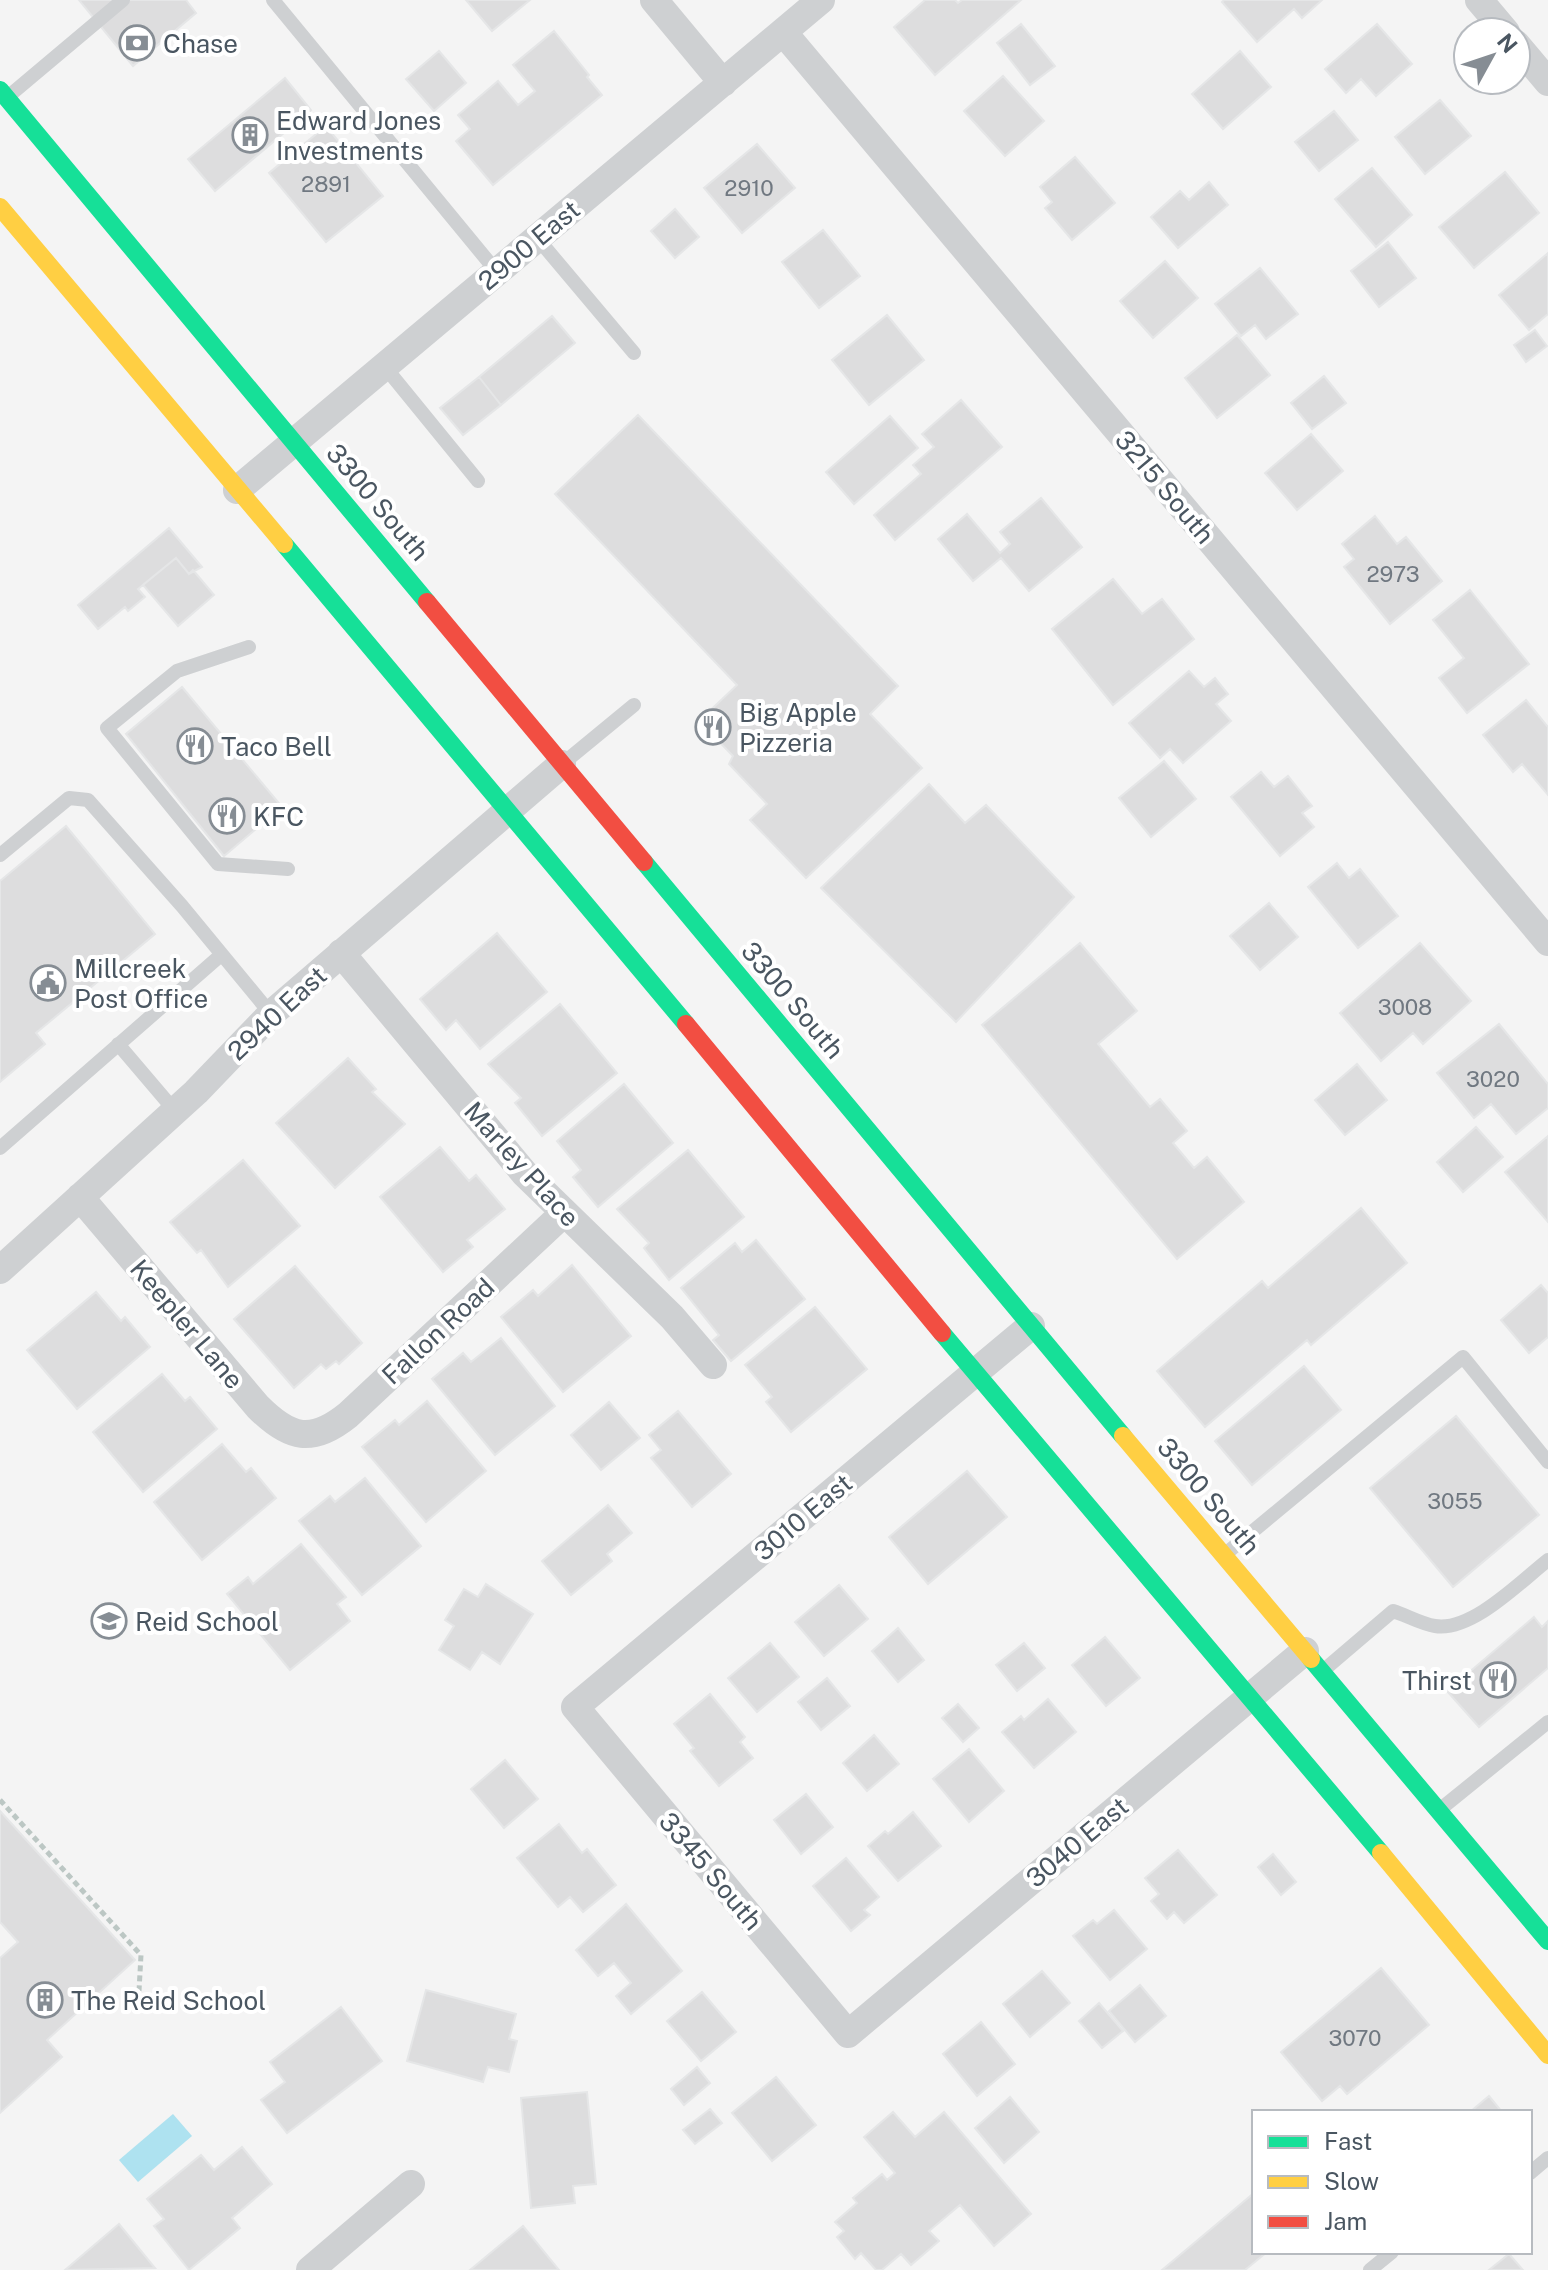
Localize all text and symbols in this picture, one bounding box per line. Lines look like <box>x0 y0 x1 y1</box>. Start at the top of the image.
north arrow <box>1452 16 1532 96</box>
bank icon: Chase <box>118 24 156 62</box>
place label: Chase <box>163 28 238 59</box>
text: N <box>1492 28 1523 58</box>
place label: Edward Jones Investments <box>276 105 441 166</box>
building icon: Edward Jones Investments <box>231 116 269 154</box>
house number: 2891 <box>301 171 351 197</box>
house number: 2910 <box>724 175 774 201</box>
street label: 2900 East <box>472 194 586 296</box>
street label: 3215 South <box>1109 424 1221 550</box>
street label: 3300 South <box>320 437 436 567</box>
house number: 2973 <box>1366 561 1420 587</box>
place label: Big Apple Pizzeria <box>739 697 857 758</box>
restaurant icon: Big Apple Pizzeria <box>694 708 732 746</box>
restaurant icon: Taco Bell <box>176 727 214 765</box>
place label: Taco Bell <box>221 731 332 762</box>
restaurant icon: KFC <box>208 797 246 835</box>
place label: KFC <box>253 801 304 832</box>
street label: 3300 South <box>735 935 851 1065</box>
place label: Millcreek Post Office <box>74 953 208 1014</box>
street label: 2940 East <box>221 960 333 1066</box>
public building icon: Millcreek Post Office <box>29 964 67 1002</box>
house number: 3008 <box>1378 994 1432 1020</box>
house number: 3020 <box>1466 1066 1520 1092</box>
street label: Marley Place <box>458 1095 586 1233</box>
street label: Keepler Lane <box>124 1253 250 1395</box>
street label: Fallon Road <box>376 1271 500 1391</box>
street label: 3300 South <box>1151 1431 1267 1561</box>
street label: 3010 East <box>748 1467 858 1567</box>
house number: 3055 <box>1427 1488 1483 1514</box>
school or university icon: Reid School <box>90 1602 128 1640</box>
place label: Reid School <box>135 1606 279 1637</box>
restaurant icon: Thirst <box>1479 1661 1517 1699</box>
place label: Thirst <box>1402 1665 1472 1696</box>
street label: 3040 East <box>1020 1790 1134 1894</box>
street label: 3345 South <box>653 1806 769 1936</box>
building icon: The Reid School <box>26 1981 64 2019</box>
place label: The Reid School <box>71 1985 266 2016</box>
house number: 3070 <box>1328 2025 1382 2051</box>
legend <box>1252 2110 1532 2254</box>
text: Fast <box>1324 2127 1372 2155</box>
text: Slow <box>1324 2167 1379 2195</box>
text: Jam <box>1324 2207 1367 2235</box>

